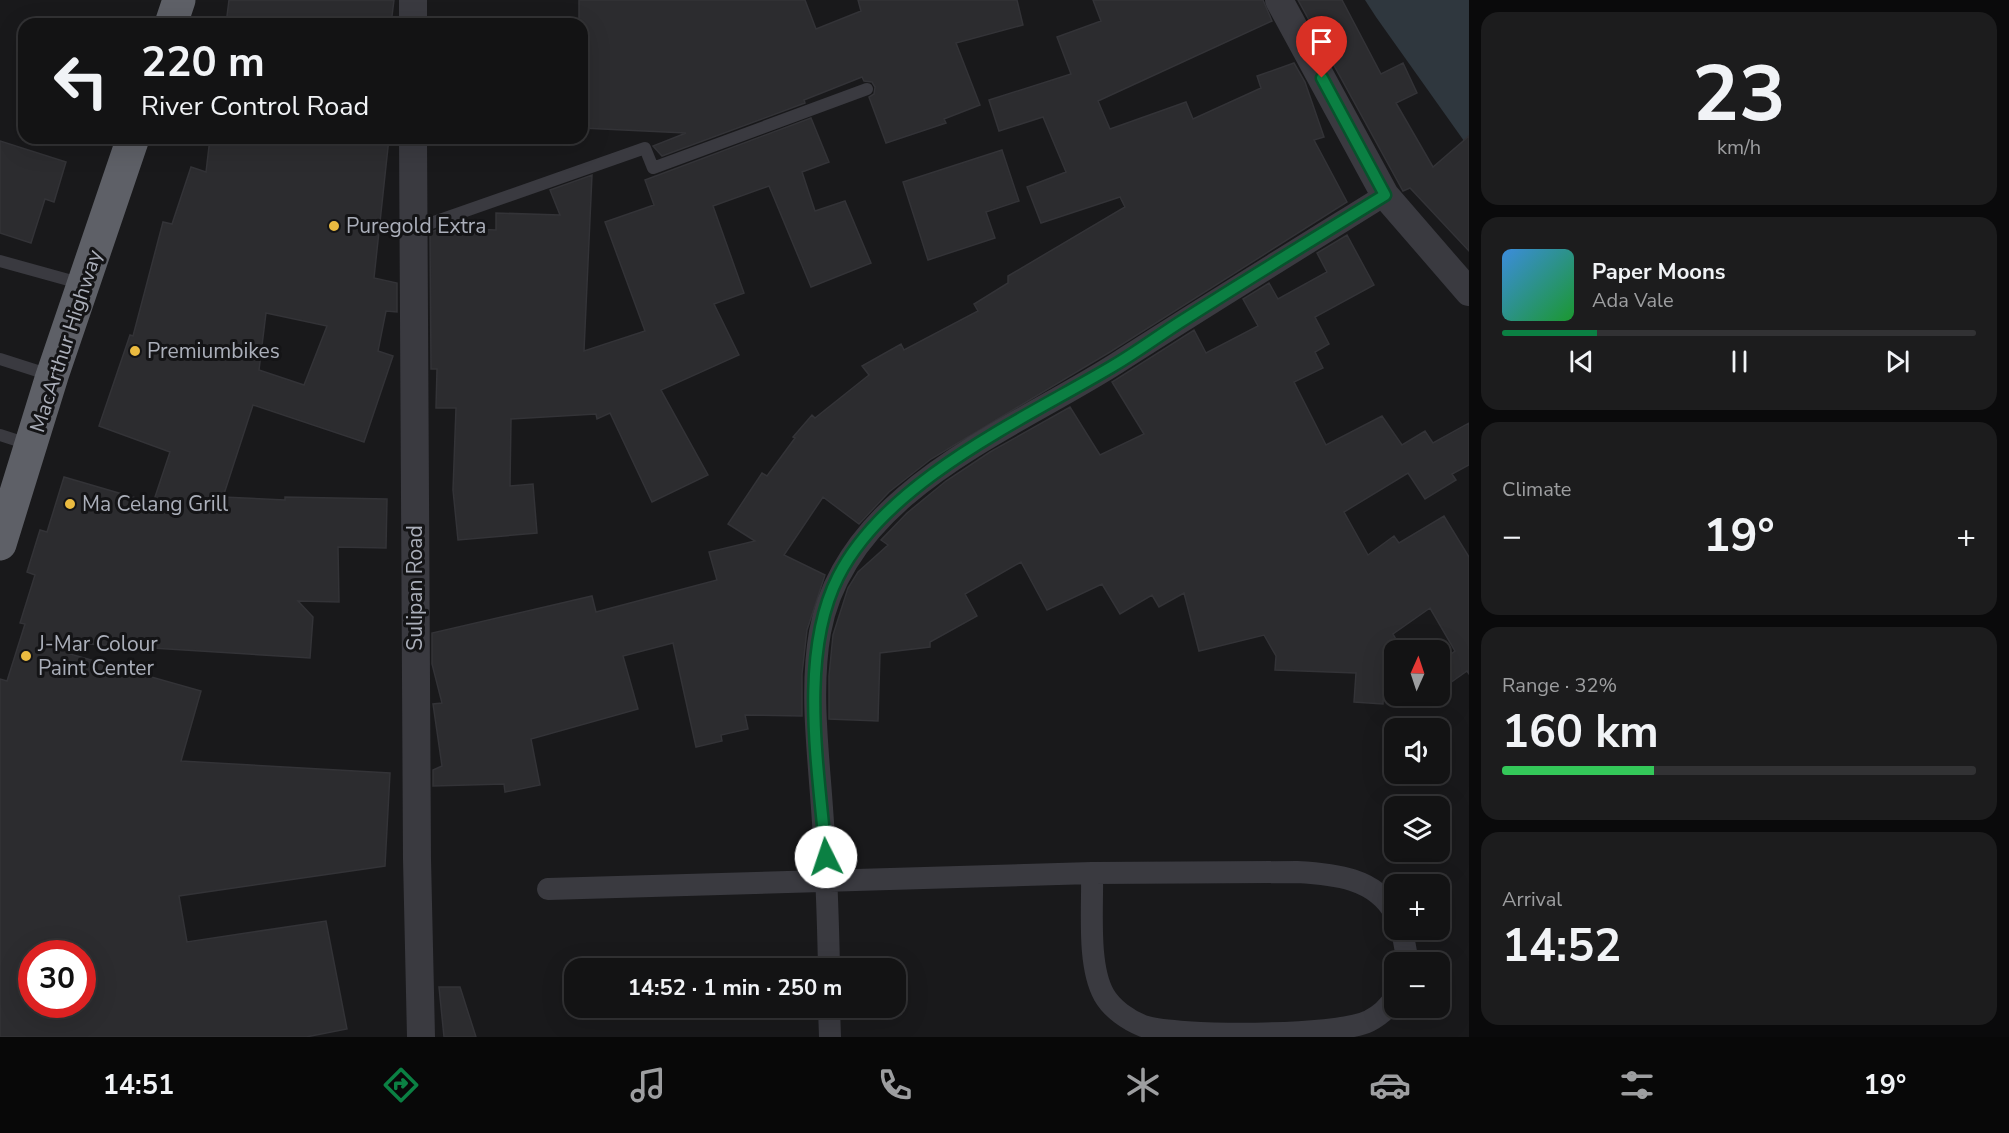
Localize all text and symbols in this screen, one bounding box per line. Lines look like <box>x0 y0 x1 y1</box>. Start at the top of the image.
pin <box>1296 16 1347 78</box>
icon: arrive <box>1305 25 1338 58</box>
text: 220 m <box>141 34 265 91</box>
text: 23 <box>1692 41 1786 148</box>
icon: left <box>42 42 120 120</box>
text: River Control Road <box>141 88 369 125</box>
text: km/h <box>1717 134 1761 161</box>
place label: Puregold Extra <box>346 212 486 240</box>
marker: Puregold Extra <box>327 219 341 233</box>
street label: MacArthur Highway <box>23 246 109 436</box>
text: Paper Moons <box>1592 257 1726 287</box>
text: Ada Vale <box>1592 287 1674 314</box>
place label: Premiumbikes <box>147 337 280 365</box>
marker: Premiumbikes <box>128 344 142 358</box>
icon: previous <box>1565 345 1598 378</box>
icon: pause <box>1723 345 1756 378</box>
icon: next <box>1881 345 1914 378</box>
text: Climate <box>1502 476 1571 503</box>
place label: Ma Celang Grill <box>82 490 229 518</box>
marker: Ma Celang Grill <box>63 497 77 511</box>
text: 19° <box>1703 506 1775 567</box>
text: − <box>1502 514 1522 559</box>
text: + <box>1956 514 1976 559</box>
street label: Sulipan Road <box>401 525 429 651</box>
place label: J-Mar Colour Paint Center <box>37 630 158 682</box>
north arrow <box>1384 640 1450 706</box>
map controls <box>1384 640 1450 1018</box>
marker: J-Mar Colour Paint Center <box>19 649 33 663</box>
text: Range · 32% <box>1502 672 1617 699</box>
text: 160 km <box>1502 702 1659 763</box>
button: sound <box>1384 718 1450 784</box>
button: layers <box>1384 796 1450 862</box>
position arrow <box>794 825 858 889</box>
button: + <box>1384 874 1450 940</box>
text: Arrival <box>1502 886 1562 913</box>
text: 14:52 <box>1502 916 1621 977</box>
speed limit sign: 30 <box>18 940 96 1018</box>
button: − <box>1384 952 1450 1018</box>
text: 14:52 · 1 min · 250 m <box>628 973 842 1003</box>
icon: directions <box>380 1064 422 1106</box>
icon: music <box>627 1064 669 1106</box>
icon: phone <box>874 1064 916 1106</box>
icon: climate <box>1122 1064 1164 1106</box>
icon: car <box>1369 1064 1411 1106</box>
icon: filters <box>1616 1064 1658 1106</box>
text: 14:51 <box>103 1067 174 1104</box>
text: 19° <box>1864 1067 1906 1104</box>

